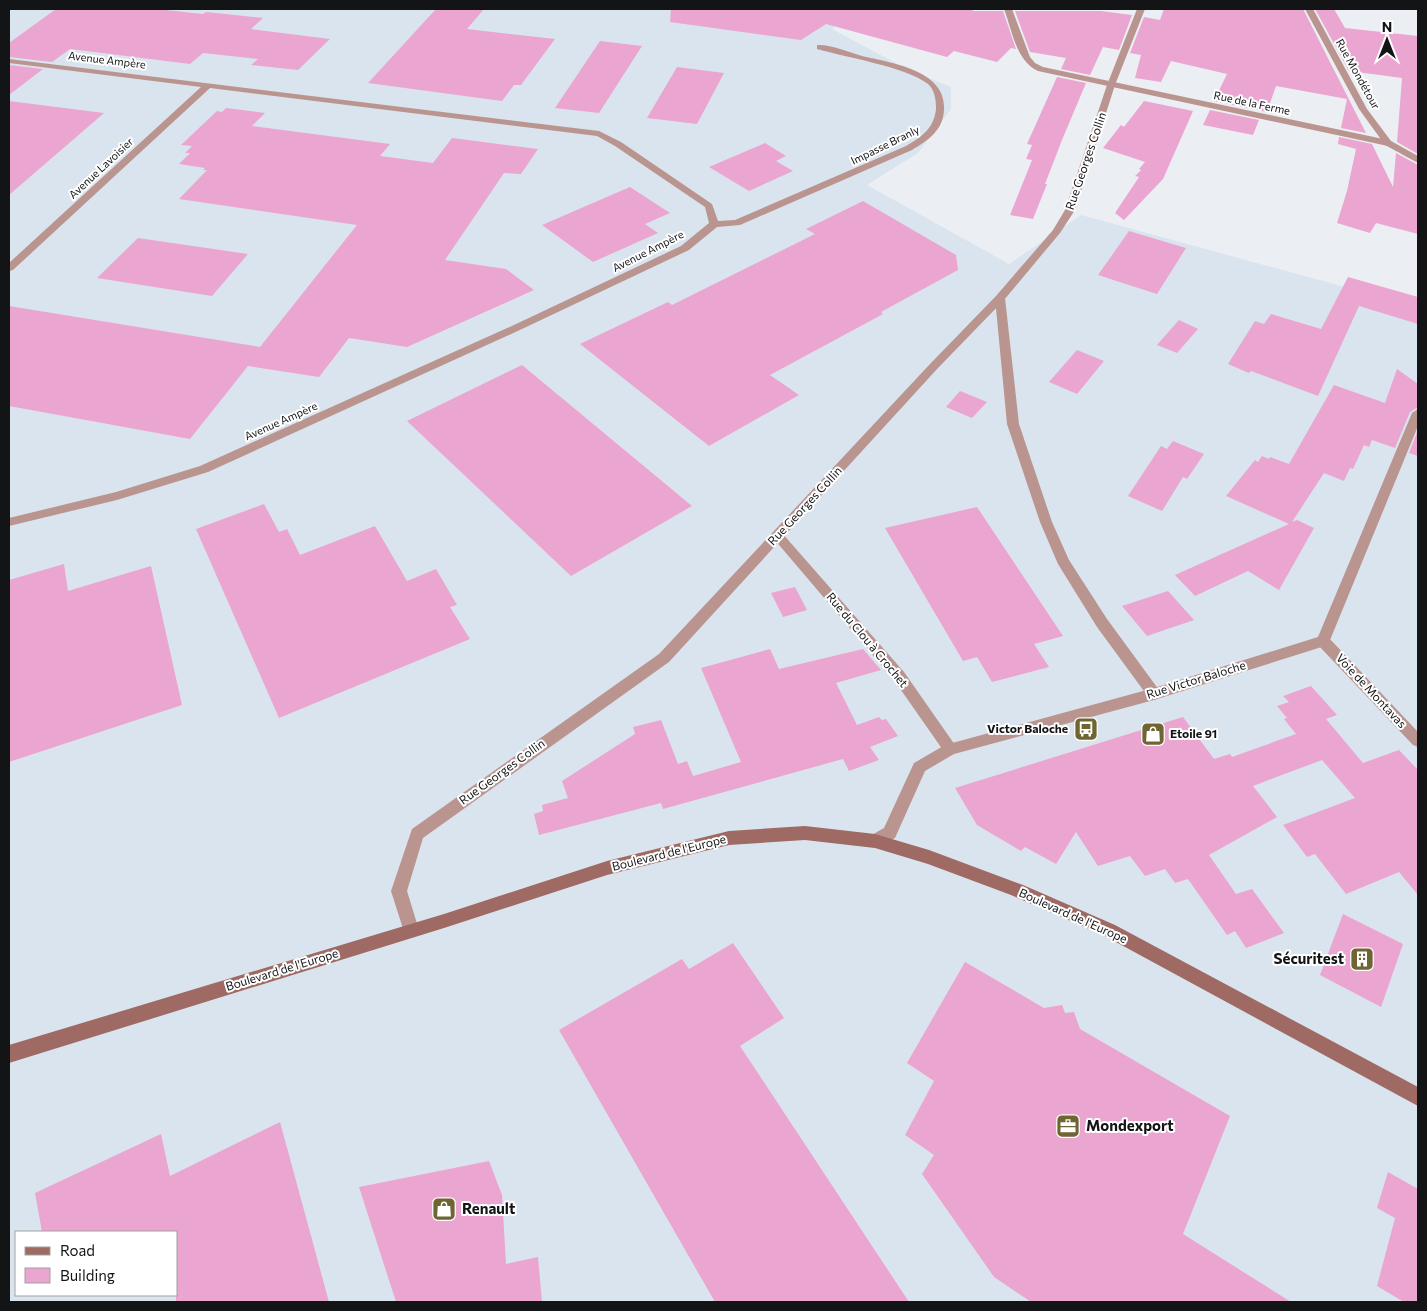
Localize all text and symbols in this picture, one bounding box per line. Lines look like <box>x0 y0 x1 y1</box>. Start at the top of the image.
north arrow <box>1362 15 1412 65</box>
text: N <box>1382 18 1392 35</box>
street label: Rue Mondétour <box>1334 36 1383 112</box>
street label: Avenue Ampère <box>67 48 147 71</box>
street label: Rue de la Ferme <box>1213 88 1292 117</box>
street label: Rue Georges Collin <box>1062 110 1108 211</box>
street label: Impasse Branly <box>848 122 922 167</box>
street label: Avenue Lavoisier <box>66 134 136 201</box>
street label: Avenue Ampère <box>610 227 686 274</box>
street label: Avenue Ampère <box>242 399 319 442</box>
street label: Rue Georges Collin <box>764 463 844 548</box>
street label: Rue du Clou à Crochet <box>824 589 911 690</box>
street label: Voie de Montavas <box>1334 650 1410 730</box>
street label: Rue Victor Baloche <box>1144 657 1247 701</box>
bus stop icon: Victor Baloche <box>1073 716 1099 742</box>
place label: Victor Baloche <box>987 721 1068 735</box>
shop icon: Etoile 91 <box>1140 721 1166 747</box>
place label: Etoile 91 <box>1170 726 1217 740</box>
street label: Rue Georges Collin <box>456 735 547 807</box>
street label: Boulevard de l'Europe <box>610 831 727 873</box>
street label: Boulevard de l'Europe <box>1017 885 1130 945</box>
street label: Boulevard de l'Europe <box>224 945 340 993</box>
building icon: Sécuritest <box>1349 946 1375 972</box>
place label: Sécuritest <box>1273 949 1344 967</box>
office icon: Mondexport <box>1055 1113 1081 1139</box>
place label: Mondexport <box>1086 1116 1174 1134</box>
shop icon: Renault <box>431 1196 457 1222</box>
place label: Renault <box>462 1199 515 1217</box>
legend <box>15 1231 178 1296</box>
text: Road <box>60 1241 95 1259</box>
text: Building <box>60 1266 115 1284</box>

